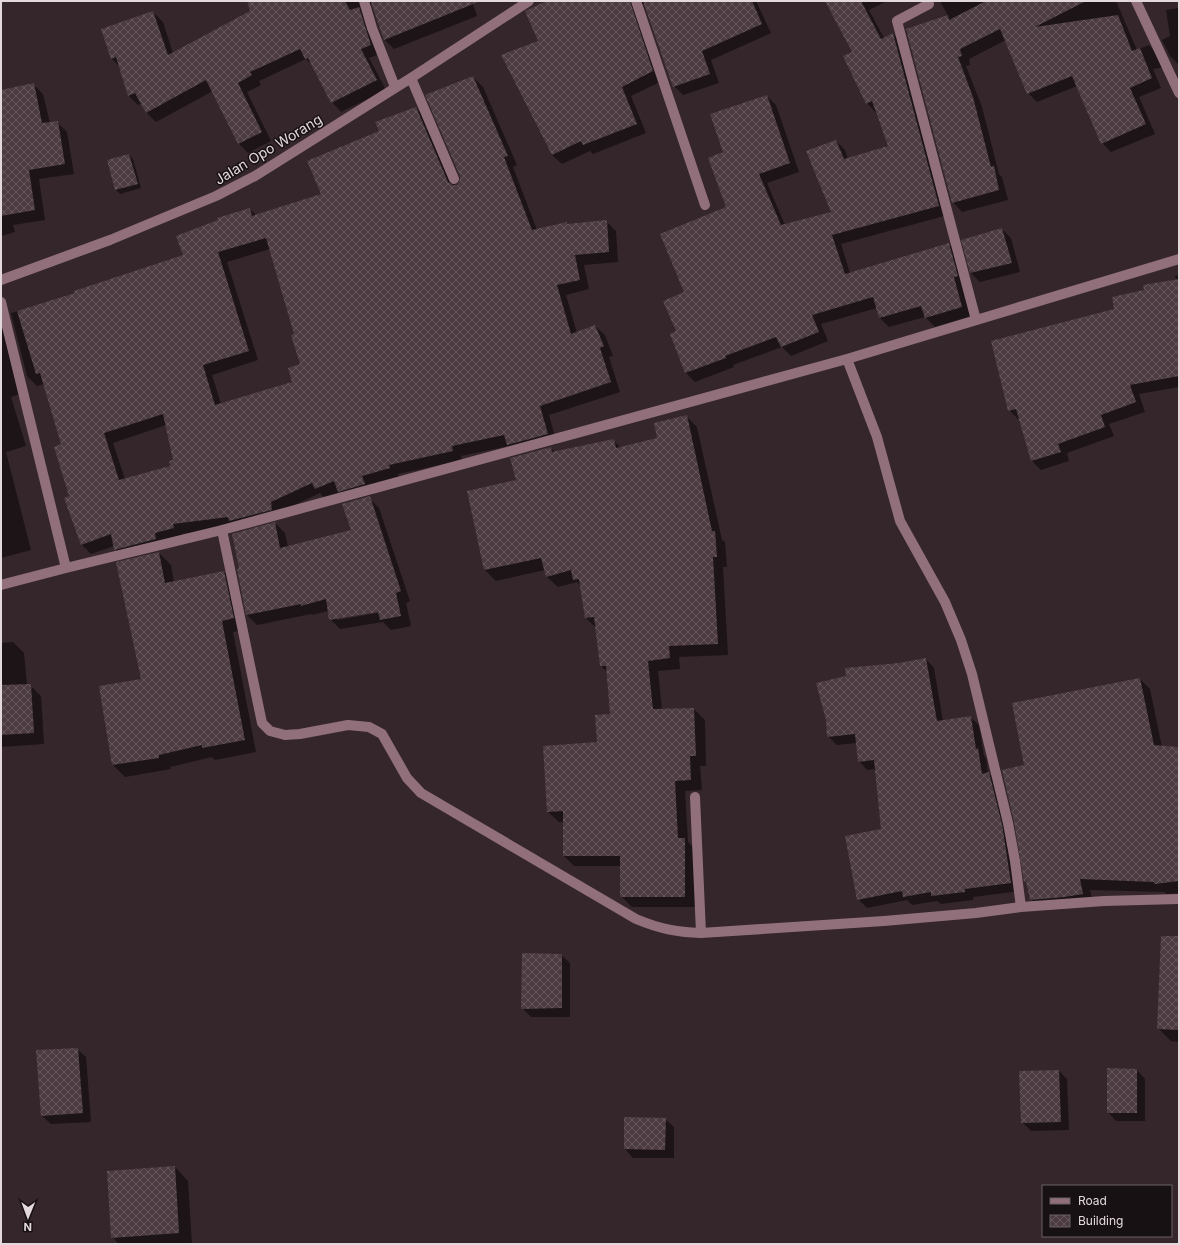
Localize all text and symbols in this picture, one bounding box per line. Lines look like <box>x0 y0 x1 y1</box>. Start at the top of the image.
street label: Jalan Opo Worang <box>211 110 325 188</box>
legend <box>1042 1185 1172 1237</box>
text: Road <box>1078 1193 1107 1208</box>
north arrow <box>8 1197 48 1237</box>
text: Building <box>1078 1213 1123 1228</box>
text: N <box>24 1220 32 1234</box>

